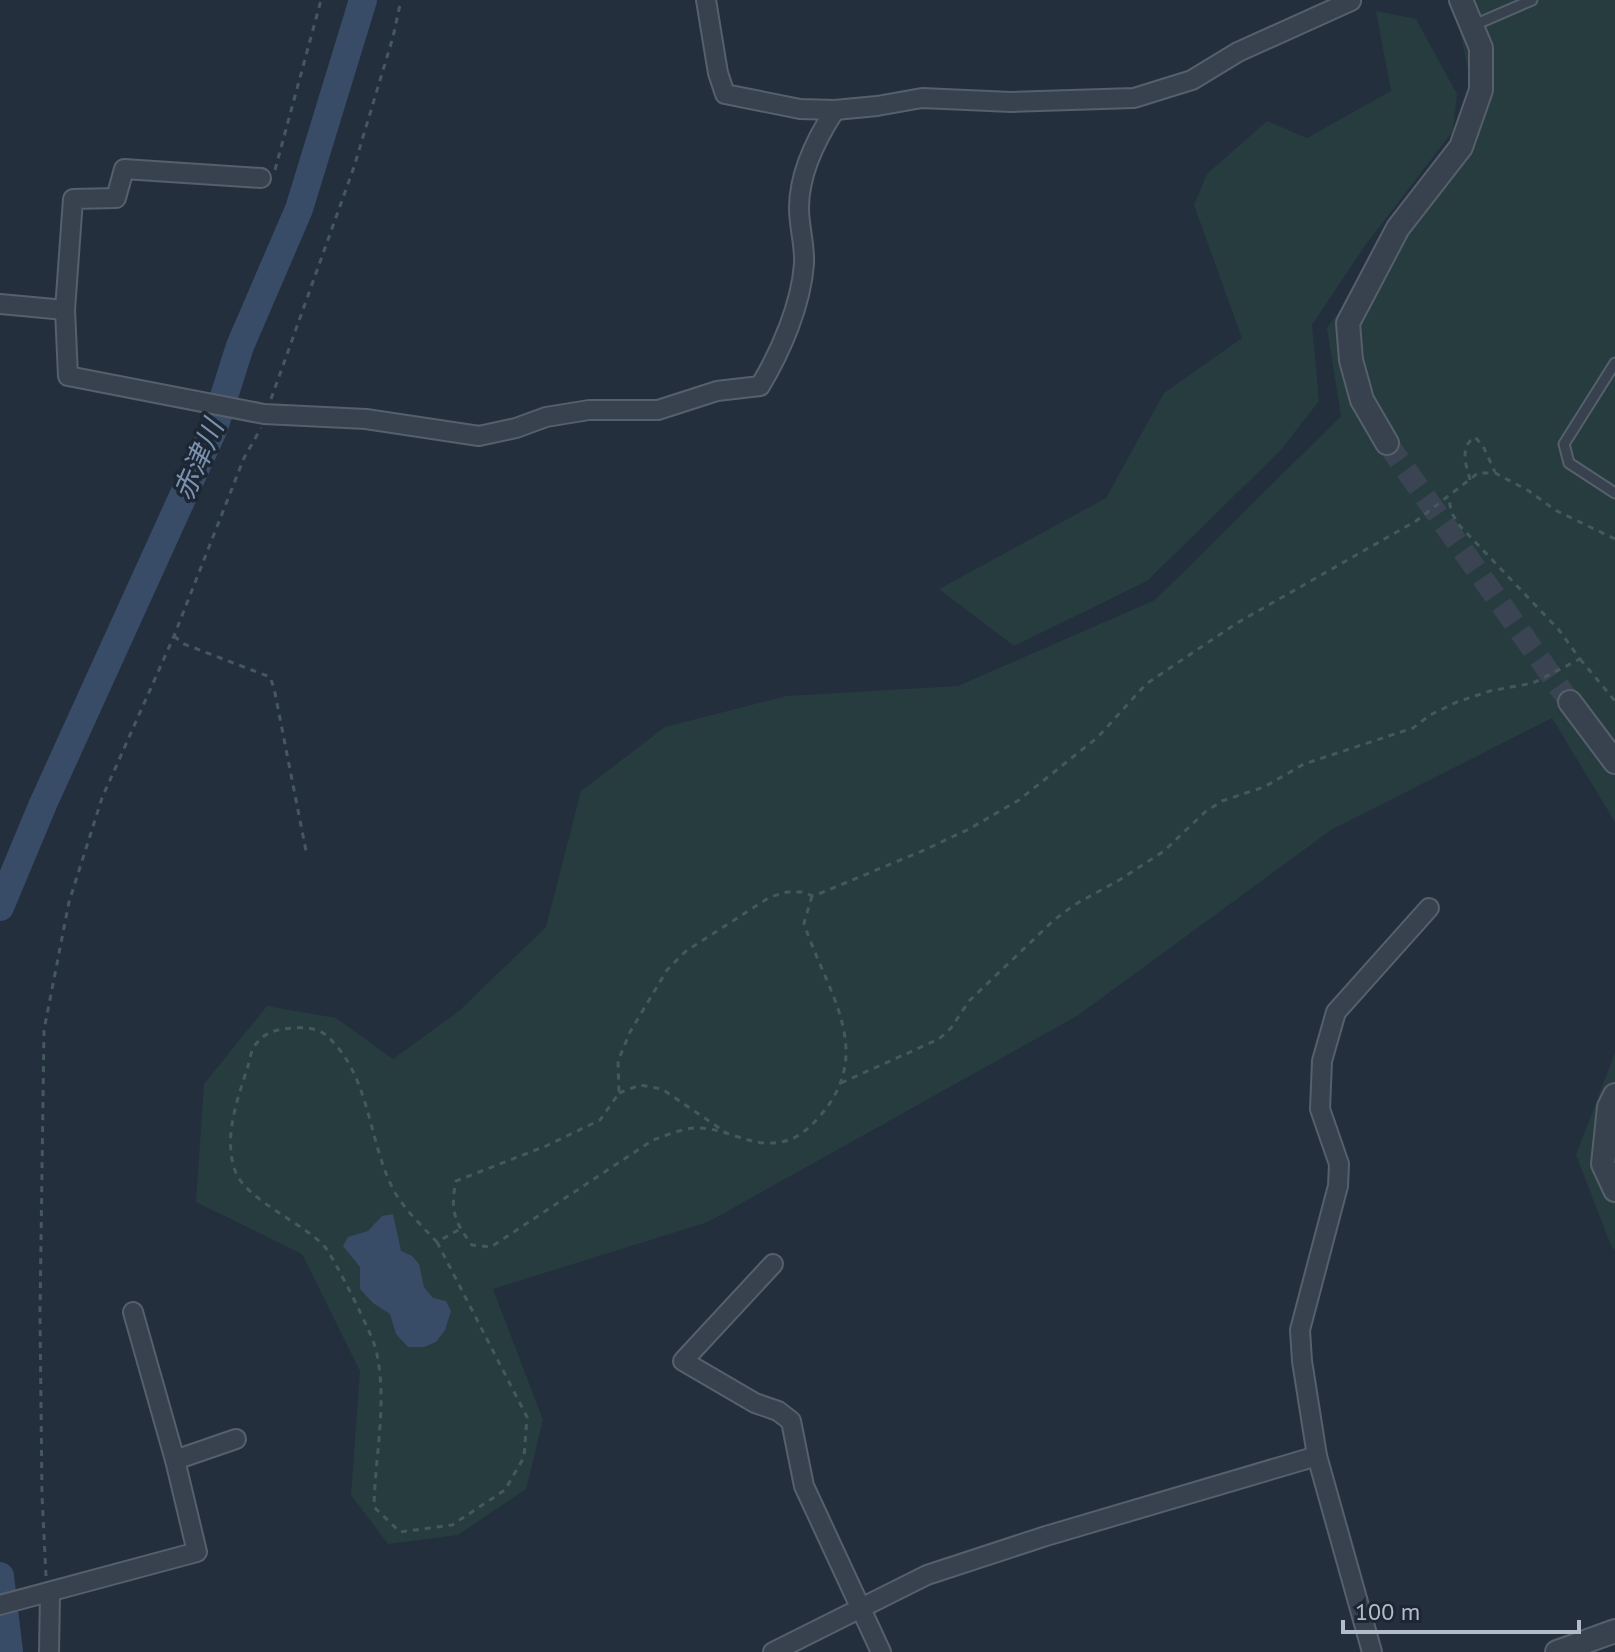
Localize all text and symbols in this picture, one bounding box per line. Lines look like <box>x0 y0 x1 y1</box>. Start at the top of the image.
water label: 赤津川 <box>164 411 232 506</box>
scale bar <box>1343 1584 1579 1634</box>
text: 100 m <box>1355 1596 1420 1627</box>

